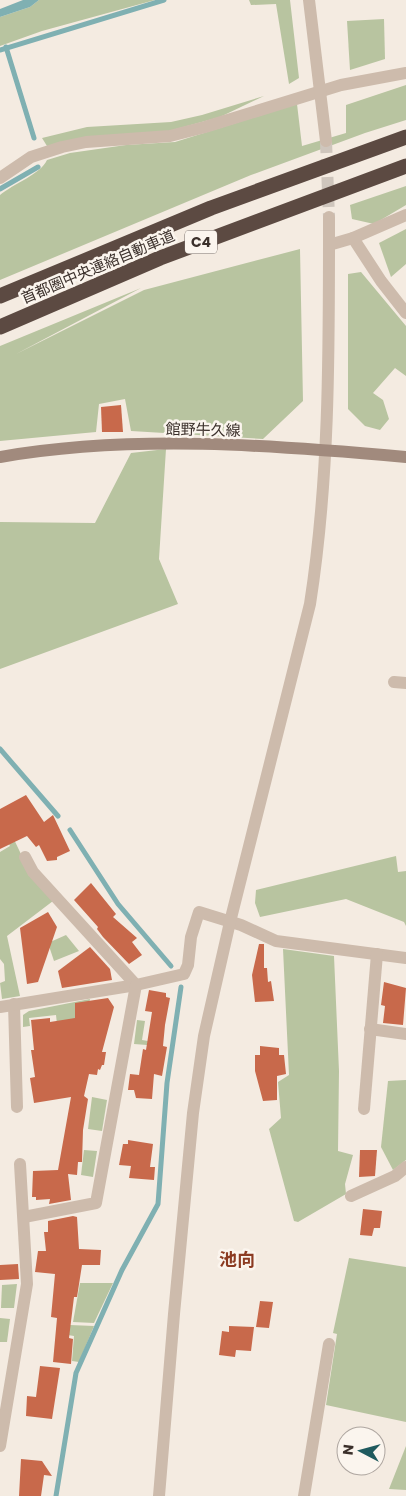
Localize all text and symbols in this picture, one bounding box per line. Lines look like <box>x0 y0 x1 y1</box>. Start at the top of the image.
street label: 首都圏中央連絡自動車道 <box>18 225 178 308</box>
road number: C4 <box>185 230 217 253</box>
street label: 館野牛久線 <box>165 418 241 441</box>
district label: 池向 <box>219 1247 255 1272</box>
north arrow <box>336 1426 386 1476</box>
text: N <box>338 1443 359 1456</box>

